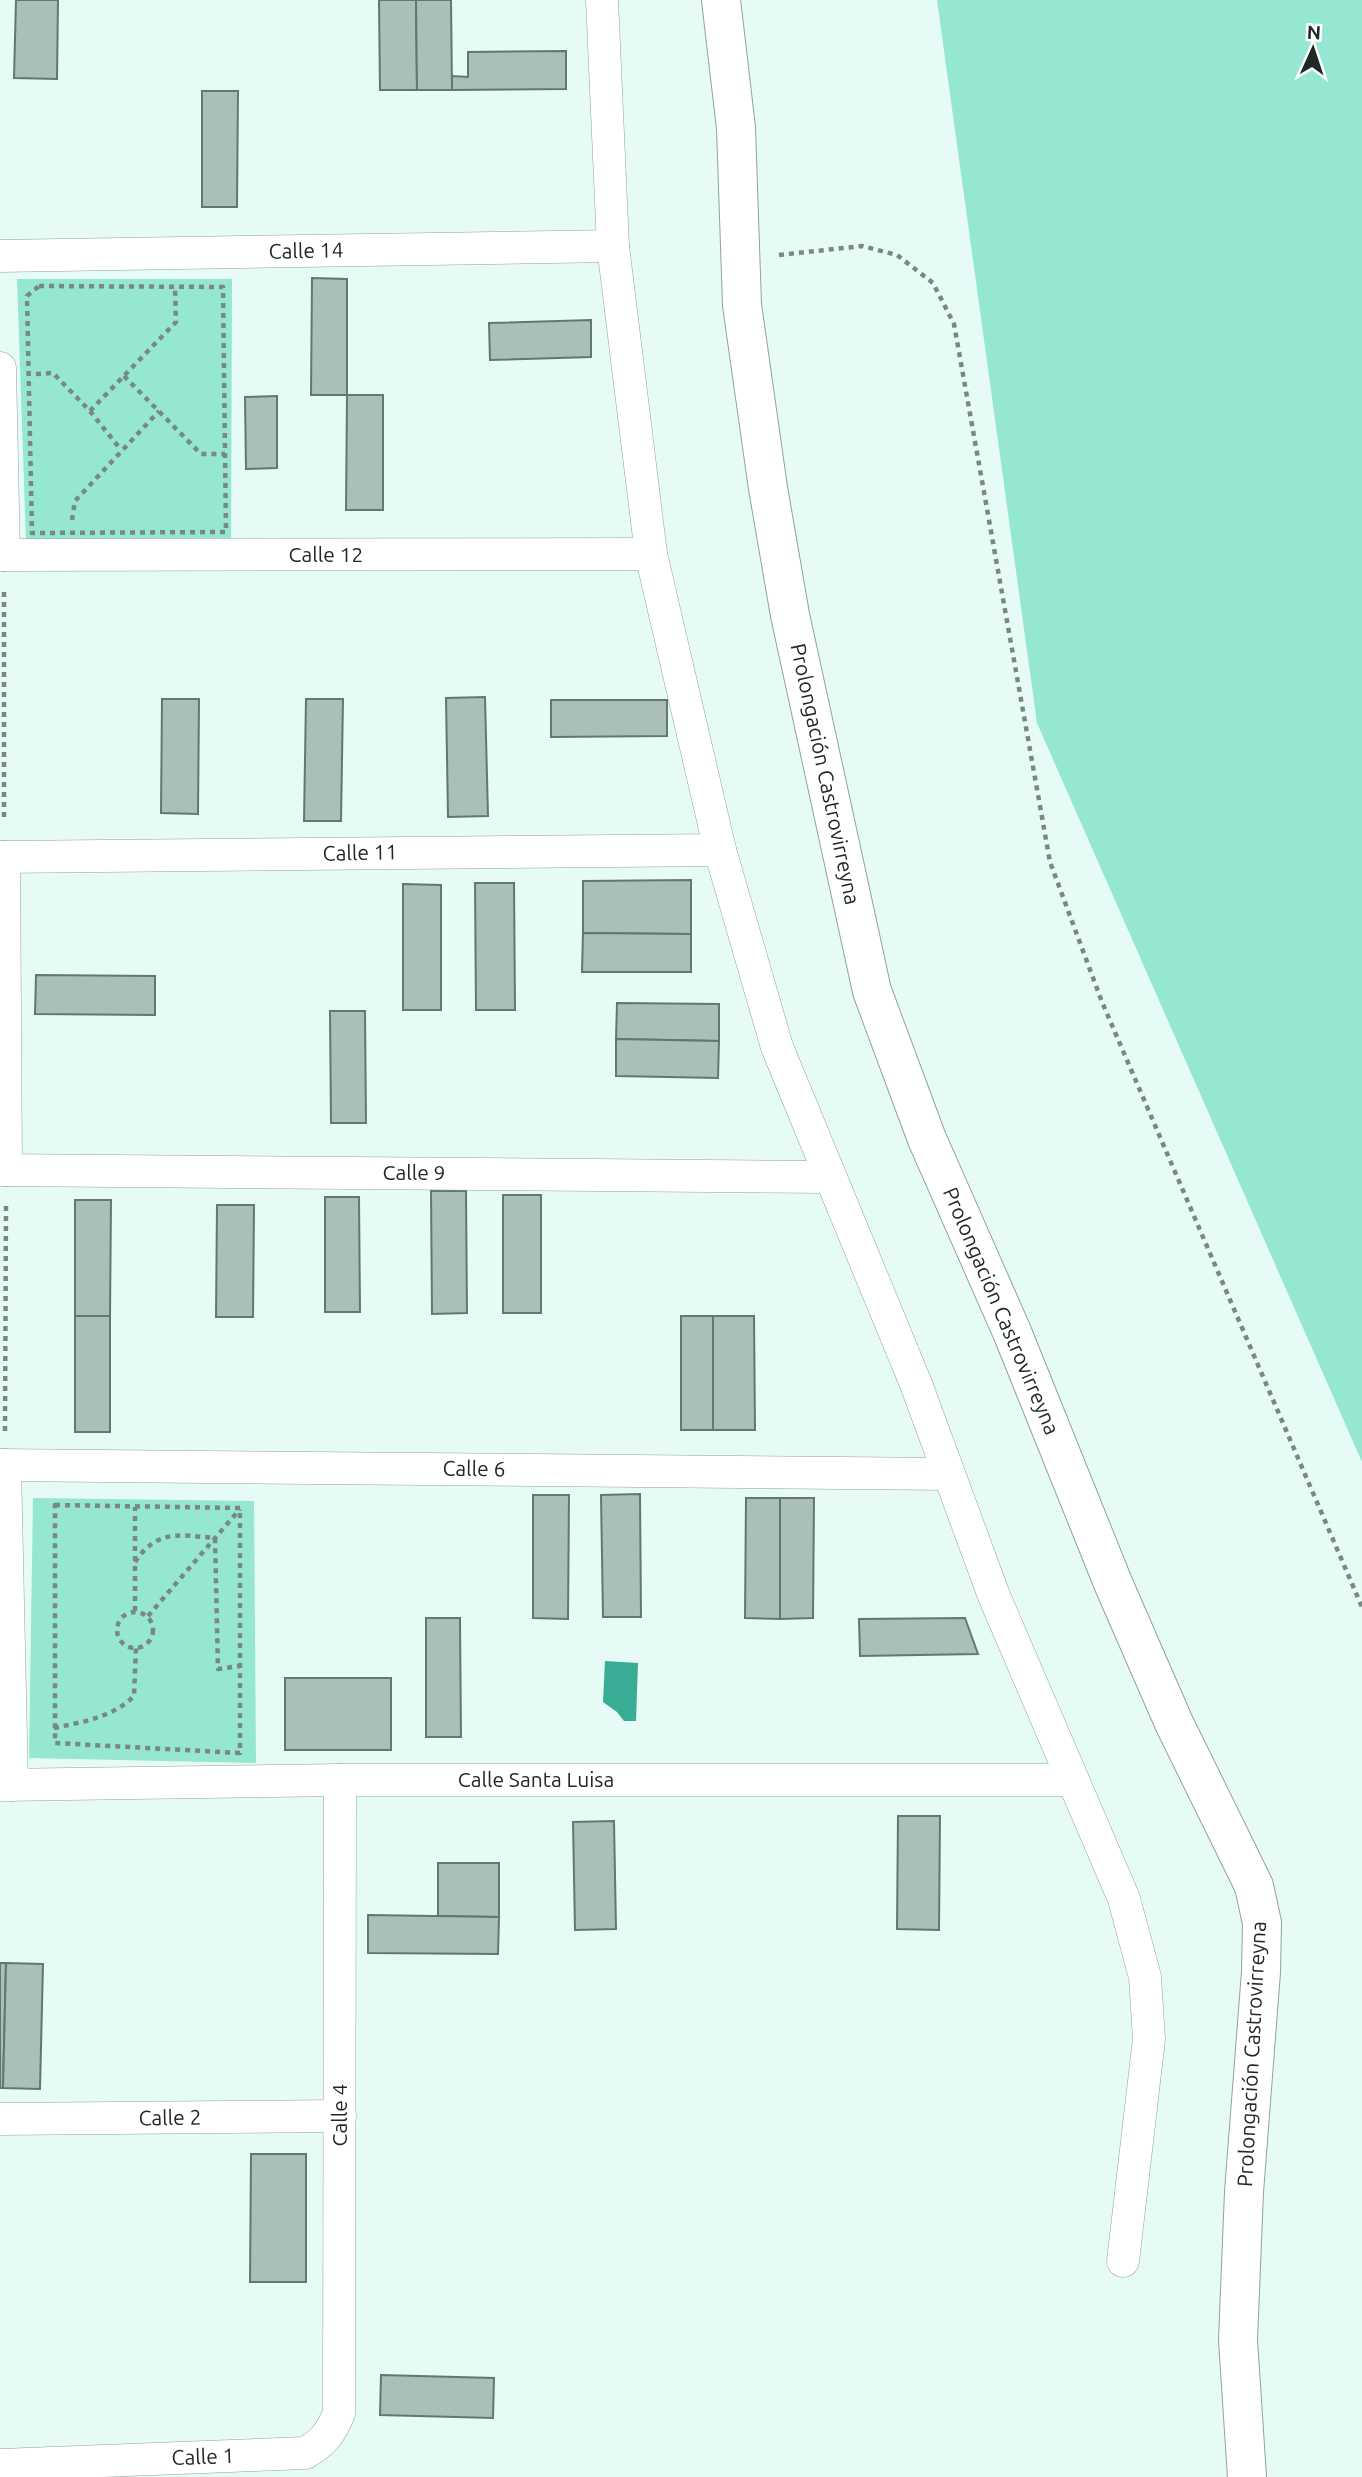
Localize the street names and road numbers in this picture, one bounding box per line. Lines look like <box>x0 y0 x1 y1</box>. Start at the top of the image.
street label: Calle 14 <box>268 237 344 263</box>
street label: Calle 12 <box>289 542 363 566</box>
street label: Prolongación Castrovirreyna <box>787 641 865 907</box>
street label: Calle 11 <box>322 839 398 865</box>
street label: Calle 9 <box>383 1160 445 1184</box>
street label: Prolongación Castrovirreyna <box>939 1183 1065 1438</box>
street label: Calle 6 <box>442 1455 506 1481</box>
street label: Calle Santa Luisa <box>458 1767 614 1791</box>
street label: Prolongación Castrovirreyna <box>1232 1920 1270 2188</box>
street label: Calle 4 <box>327 2084 351 2146</box>
street label: Calle 2 <box>138 2104 202 2130</box>
street label: Calle 1 <box>171 2443 235 2469</box>

